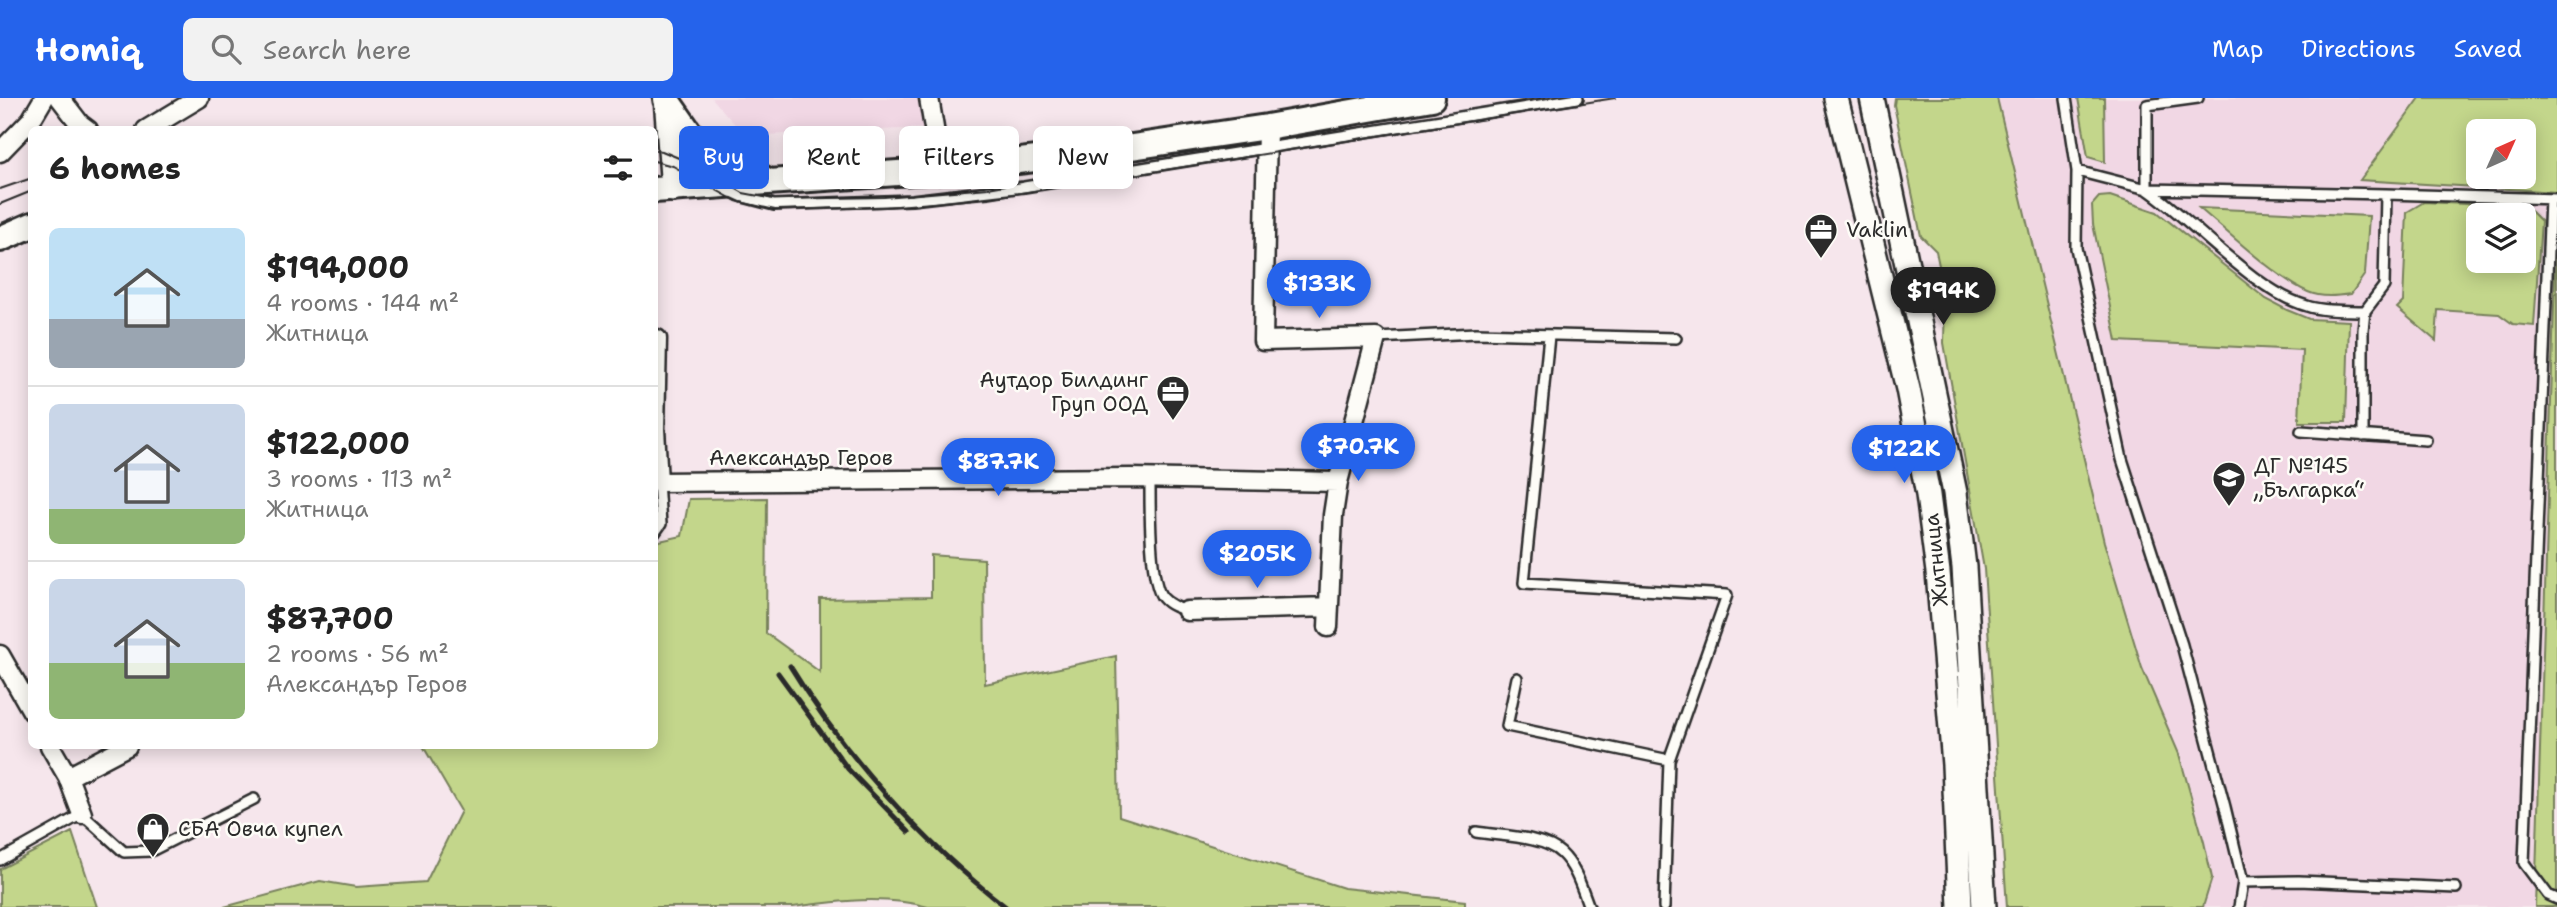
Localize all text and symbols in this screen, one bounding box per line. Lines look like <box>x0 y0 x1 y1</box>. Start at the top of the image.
search box <box>183 18 673 81</box>
text: Homiq <box>35 27 141 72</box>
icon: search <box>207 30 245 68</box>
text: Search here <box>263 32 411 67</box>
text: Map <box>2212 33 2263 65</box>
text: Directions <box>2301 33 2416 65</box>
text: Saved <box>2454 33 2522 65</box>
north arrow <box>2466 119 2536 189</box>
map controls <box>2466 119 2536 273</box>
chip: Buy <box>679 126 769 189</box>
chip: Rent <box>783 126 885 189</box>
chip: Filters <box>899 126 1019 189</box>
chip: New <box>1033 126 1133 189</box>
text: 6 homes <box>49 148 181 189</box>
icon: filters <box>599 149 637 187</box>
button: layers <box>2466 203 2536 273</box>
office icon: Vaklin <box>1802 211 1840 260</box>
place label: Vaklin <box>1846 216 1908 244</box>
text: $194,000 <box>266 247 409 288</box>
icon: home <box>105 256 189 340</box>
pin: $133K <box>1270 260 1368 320</box>
text: $133K <box>1283 268 1355 298</box>
pin: $194K <box>1894 268 1992 327</box>
text: $194K <box>1907 275 1979 305</box>
text: 4 rooms · 144 m² <box>266 288 459 318</box>
text: Житница <box>266 318 368 348</box>
place label: Аутдор Билдинг Груп ООД <box>980 366 1149 418</box>
office icon: Аутдор Билдинг Груп ООД <box>1154 373 1192 422</box>
text: $122,000 <box>266 423 410 464</box>
pin: $70.7K <box>1301 424 1415 483</box>
pin: $122K <box>1855 426 1953 485</box>
text: $70.7K <box>1317 431 1399 461</box>
icon: home <box>105 432 189 516</box>
text: $122K <box>1868 433 1940 463</box>
pin: $87.7K <box>941 438 1055 498</box>
street label: Александър Геров <box>709 444 893 472</box>
text: $87.7K <box>957 446 1039 476</box>
place label: ДГ №145 „Българка“ <box>2253 452 2364 504</box>
school or university icon: ДГ №145 „Българка“ <box>2210 459 2248 508</box>
text: 3 rooms · 113 m² <box>266 464 452 494</box>
text: Житница <box>266 494 368 524</box>
street label: Житница <box>1917 512 1955 608</box>
pin: $205K <box>1208 531 1306 590</box>
text: $205K <box>1218 538 1296 568</box>
text: $87,700 <box>266 598 394 639</box>
icon: home <box>105 607 189 691</box>
text: 2 rooms · 56 m² <box>266 639 449 669</box>
text: Александър Геров <box>266 669 467 699</box>
shop icon: СБА Овча купел <box>134 810 172 859</box>
place label: СБА Овча купел <box>178 815 343 843</box>

